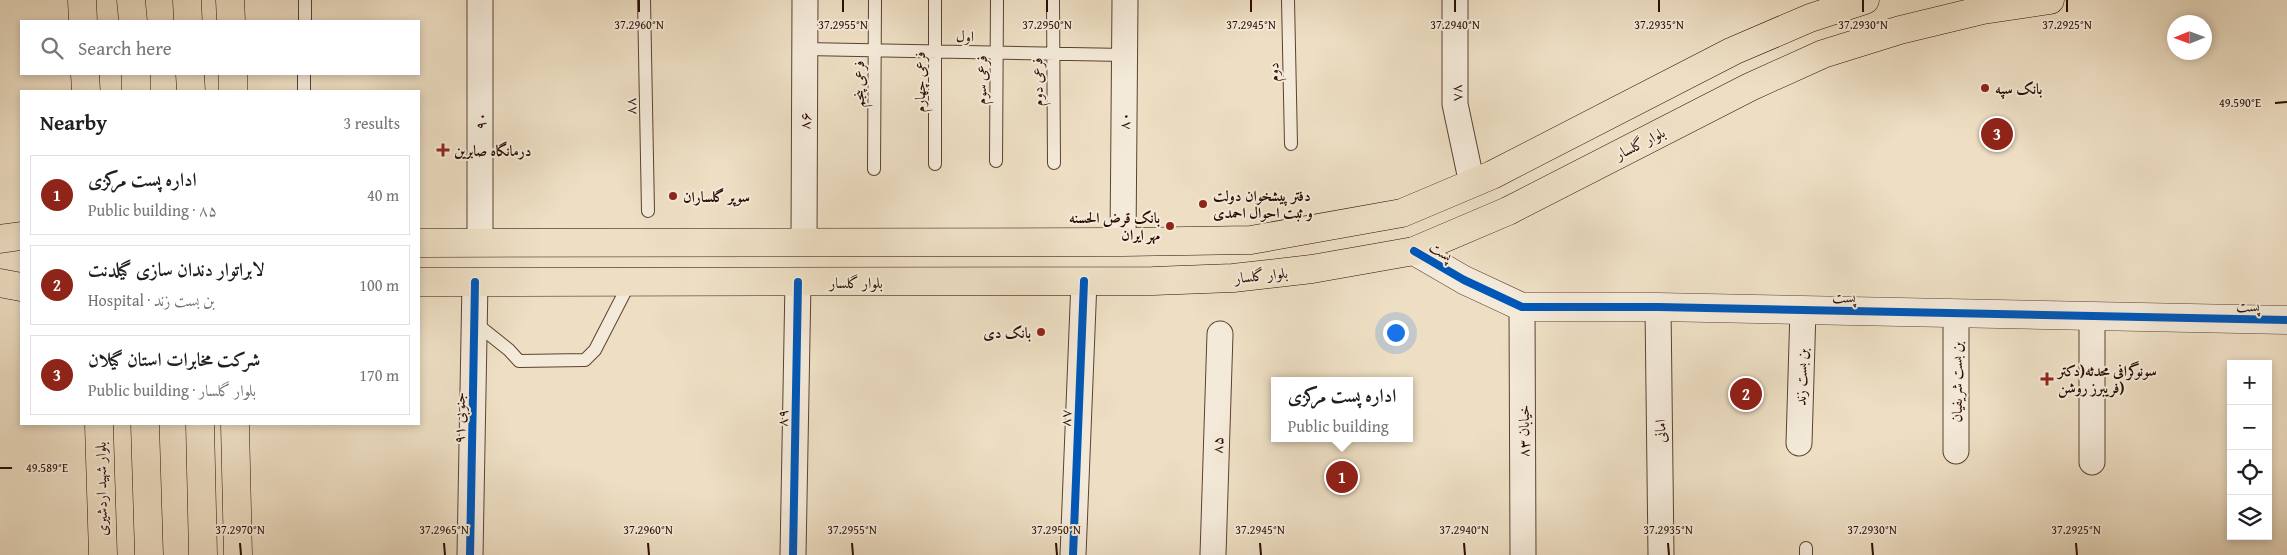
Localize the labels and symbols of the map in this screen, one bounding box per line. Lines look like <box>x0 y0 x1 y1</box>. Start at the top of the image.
north arrow <box>2167 15 2212 60</box>
text: 37.2960°N <box>614 16 664 33</box>
text: 37.2955°N <box>818 16 868 33</box>
text: 37.2950°N <box>1022 16 1072 33</box>
text: 37.2945°N <box>1226 16 1276 33</box>
text: 37.2940°N <box>1430 16 1480 33</box>
text: 37.2935°N <box>1634 16 1684 33</box>
text: 37.2930°N <box>1838 16 1888 33</box>
text: 37.2925°N <box>2042 16 2092 33</box>
street label: اول <box>956 25 974 47</box>
street label: فرعی چهارم <box>909 52 933 112</box>
street label: فرعی سوم <box>970 55 995 105</box>
street label: فرعی دوم <box>1026 58 1051 106</box>
street label: فرعی پنجم <box>848 61 873 107</box>
street label: دوم <box>1262 62 1287 82</box>
place label: بانک سپه <box>1995 78 2042 99</box>
marker: بانک سپه <box>1979 82 1991 94</box>
street label: ۷۸ <box>1445 84 1467 102</box>
text: 49.590°E <box>2219 94 2261 111</box>
street label: ۸۸ <box>619 97 641 115</box>
street label: ۹۰ <box>470 112 491 130</box>
street label: ۸۶ <box>794 112 815 130</box>
street label: ۸۰ <box>1113 112 1135 130</box>
pin: 3 <box>1981 115 2013 153</box>
street label: بلوار گلسار <box>1610 121 1669 165</box>
place label: درمانگاه صابرین <box>454 140 532 161</box>
marker: درمانگاه صابرین <box>436 143 450 157</box>
place label: دفتر پیشخوان دولت و ثبت احوال احمدی <box>1213 185 1313 223</box>
place label: سوپر گلساران <box>683 186 750 207</box>
marker: سوپر گلساران <box>667 190 679 202</box>
marker: دفتر پیشخوان دولت و ثبت احوال احمدی <box>1197 198 1209 210</box>
place label: بانک قرض الحسنه مهر ایران <box>1069 207 1160 245</box>
marker: بانک قرض الحسنه مهر ایران <box>1164 220 1176 232</box>
street label: پست <box>1425 236 1457 267</box>
street label: بلوار گلسار <box>1231 262 1289 288</box>
street label: بلوار گلسار <box>827 272 883 293</box>
street label: پست <box>1832 286 1857 308</box>
street label: پست <box>2236 295 2261 317</box>
your location <box>1383 320 1409 346</box>
place label: بانک دی <box>983 322 1031 343</box>
marker: بانک دی <box>1035 326 1047 338</box>
street label: بن بست شریفیان <box>1946 341 1967 423</box>
street label: بن بست زند <box>1790 348 1813 406</box>
place label: سونوگرافی محدثه(دکتر فریبرز روشن) <box>2056 360 2157 399</box>
marker: سونوگرافی محدثه(دکتر فریبرز روشن) <box>2040 372 2054 386</box>
pin: 2 <box>1730 375 1762 413</box>
street label: ۹۱ جنوبی <box>448 392 471 444</box>
street label: خیابان ۸۳ <box>1513 405 1534 457</box>
street label: ۸۹ <box>771 409 793 427</box>
street label: ۸۷ <box>1054 409 1076 427</box>
street label: امانی <box>1649 419 1671 443</box>
street label: ۸۵ <box>1206 436 1228 454</box>
street label: بلوار شهید اردشیری <box>90 442 112 536</box>
pin: 1 <box>1326 458 1358 496</box>
text: 49.589°E <box>26 459 68 476</box>
text: 37.2970°N <box>215 521 265 538</box>
text: 37.2965°N <box>419 521 469 538</box>
text: 37.2960°N <box>623 521 673 538</box>
text: 37.2955°N <box>827 521 877 538</box>
text: 37.2950°N <box>1031 521 1081 538</box>
text: 37.2945°N <box>1235 521 1285 538</box>
text: 37.2940°N <box>1439 521 1489 538</box>
text: 37.2935°N <box>1643 521 1693 538</box>
text: 37.2930°N <box>1847 521 1897 538</box>
text: 37.2925°N <box>2051 521 2101 538</box>

